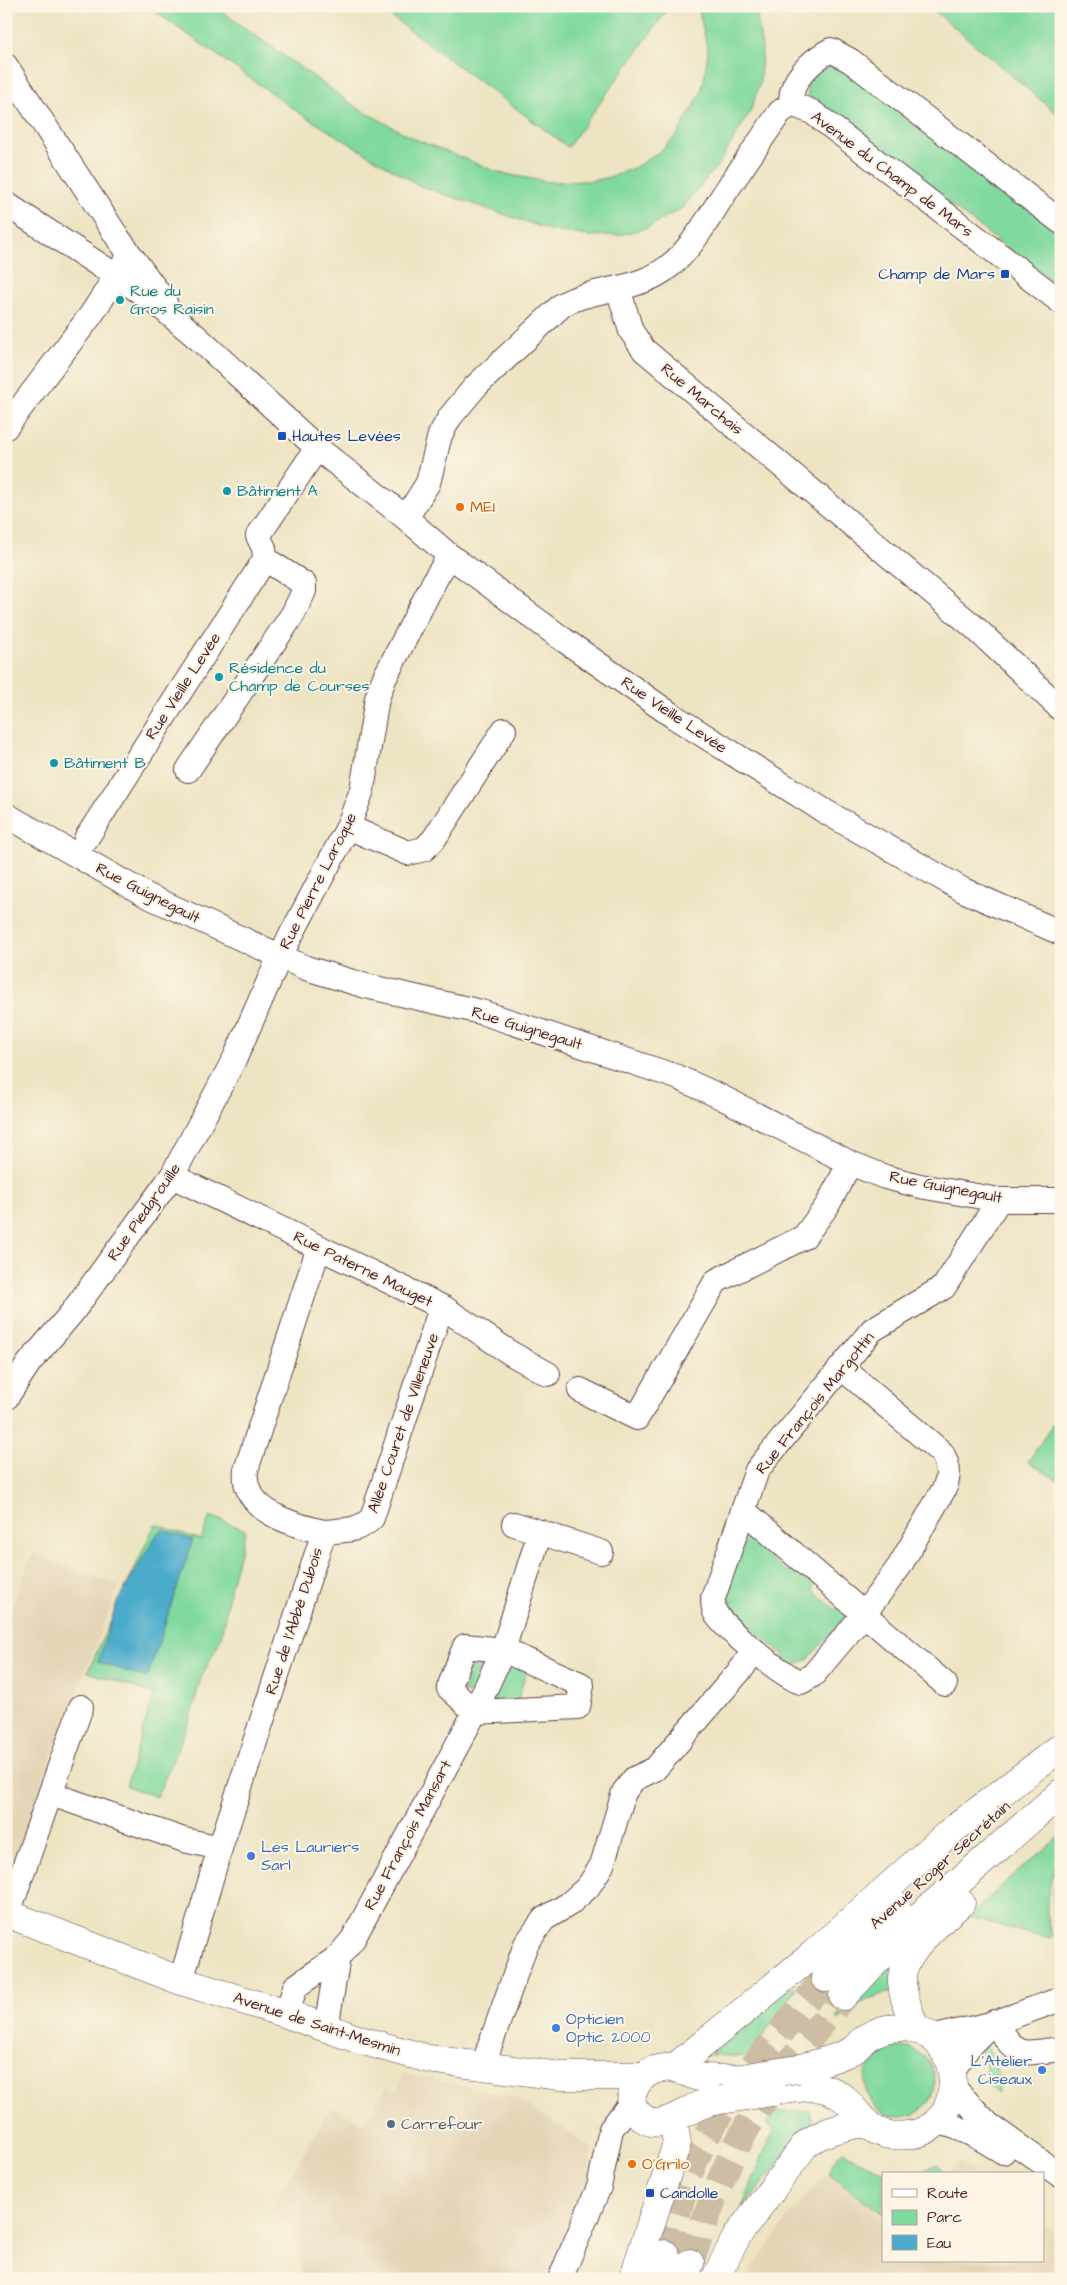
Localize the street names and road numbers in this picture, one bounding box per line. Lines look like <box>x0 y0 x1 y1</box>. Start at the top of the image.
street label: Avenue du Champ de Mars <box>806 106 978 242</box>
street label: Rue Marchais <box>656 358 748 440</box>
street label: Rue Vieille Levée <box>140 628 226 744</box>
street label: Rue Vieille Levée <box>617 671 732 759</box>
street label: Rue Pierre Laroque <box>274 809 362 953</box>
street label: Rue Guignegault <box>91 857 205 930</box>
street label: Rue Guignegault <box>469 1001 586 1056</box>
street label: Rue Piedgrouille <box>102 1159 187 1266</box>
street label: Rue Guignegault <box>887 1165 1005 1210</box>
street label: Rue Paterne Mauget <box>289 1226 437 1314</box>
street label: Rue François Margottin <box>751 1327 880 1479</box>
street label: Allée Couret de Villeneuve <box>362 1330 444 1516</box>
street label: Rue de l'Abbé Dubois <box>260 1545 328 1697</box>
street label: Rue François Mansart <box>359 1755 457 1914</box>
street label: Avenue Roger Secrétain <box>865 1796 1016 1935</box>
street label: Avenue de Saint-Mesmin <box>231 1987 403 2061</box>

